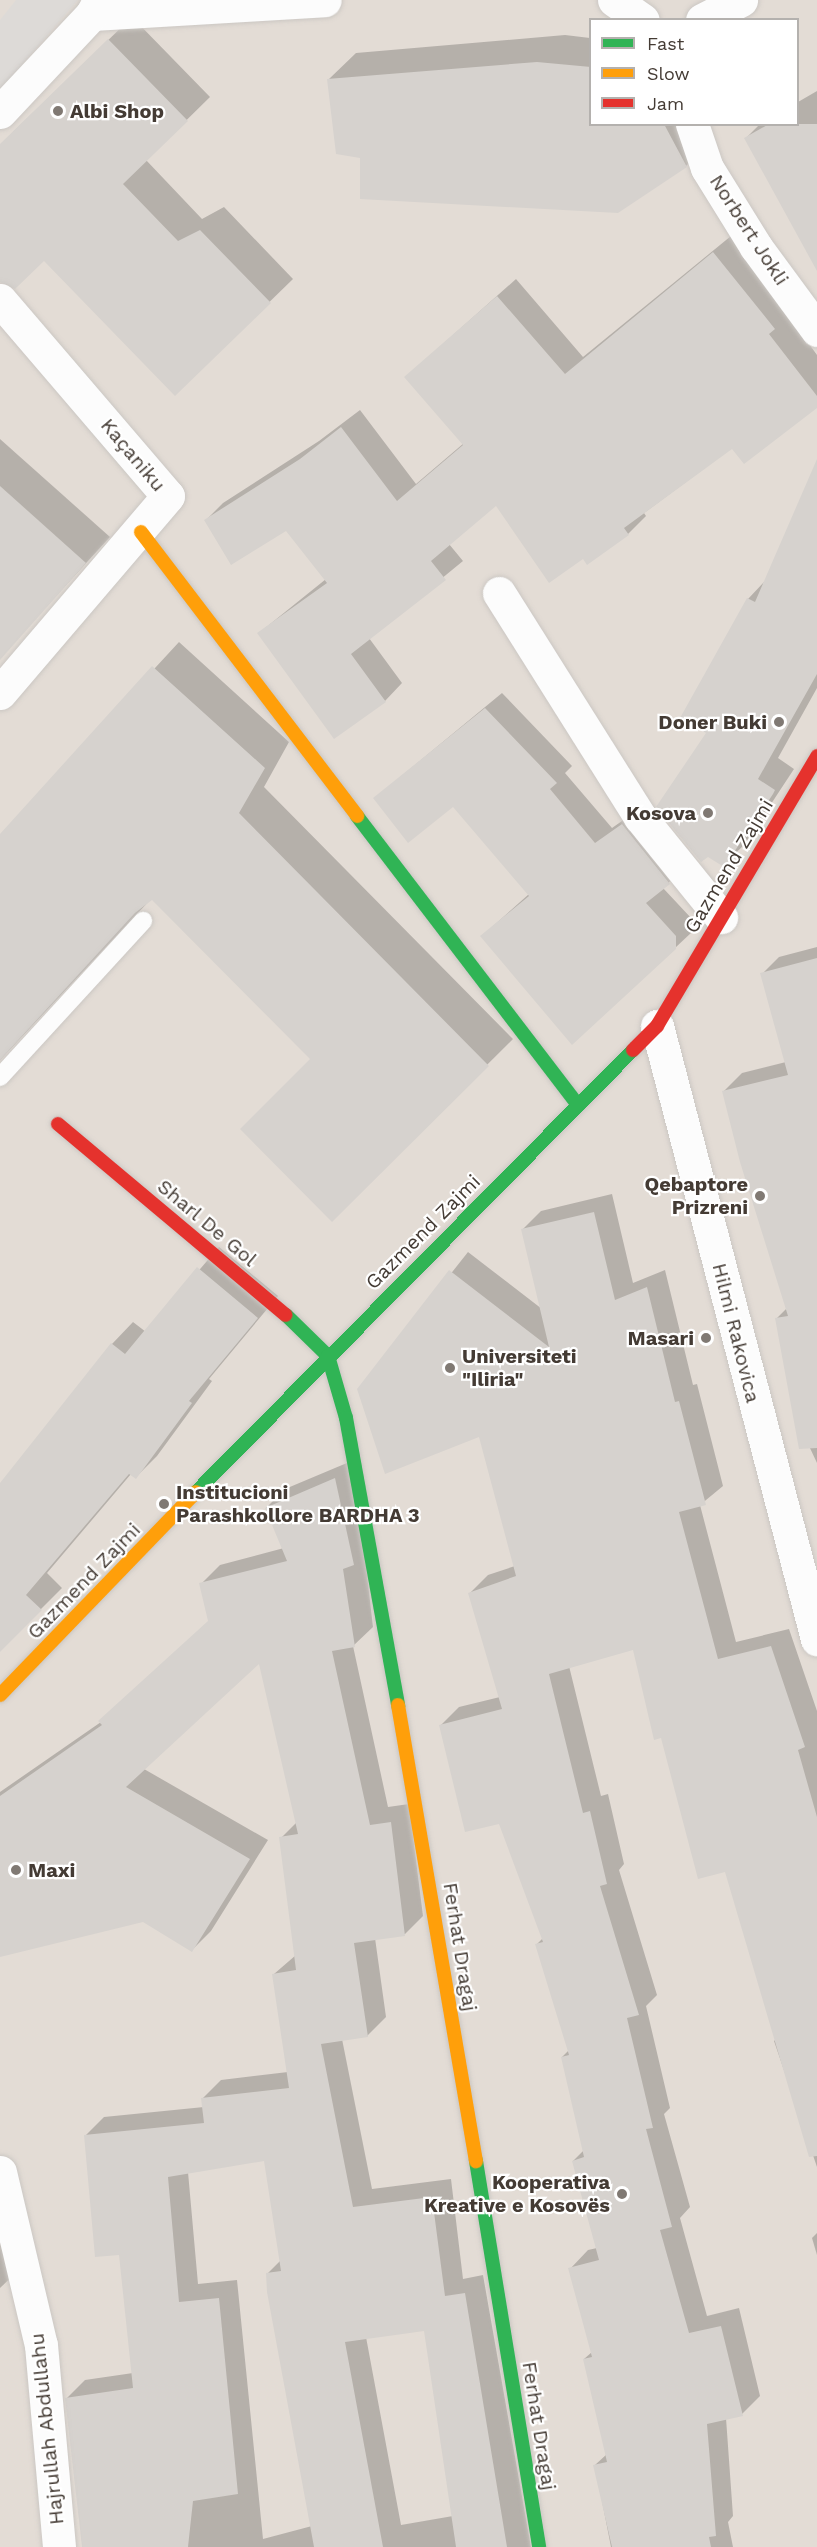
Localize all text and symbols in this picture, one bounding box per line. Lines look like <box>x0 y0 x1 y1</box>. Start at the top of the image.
legend <box>589 18 799 126</box>
text: Fast <box>647 33 684 54</box>
text: Slow <box>647 63 690 84</box>
text: Jam <box>647 93 684 114</box>
place label: Albi Shop <box>70 99 164 123</box>
marker: Albi Shop <box>51 104 65 118</box>
street label: Norbert Jokli <box>704 170 794 290</box>
street label: Kaçaniku <box>96 414 170 496</box>
place label: Doner Buki <box>658 710 767 734</box>
marker: Doner Buki <box>772 715 786 729</box>
street label: Gazmend Zajmi <box>679 794 779 938</box>
place label: Kosova <box>626 801 696 825</box>
marker: Kosova <box>701 806 715 820</box>
street label: Gazmend Zajmi <box>361 1170 485 1294</box>
place label: Qebaptore Prizreni <box>644 1172 748 1219</box>
street label: Sharl De Gol <box>152 1174 262 1272</box>
marker: Qebaptore Prizreni <box>753 1189 767 1203</box>
street label: Hilmi Rakovica <box>707 1261 765 1405</box>
place label: Masari <box>628 1326 694 1350</box>
marker: Masari <box>699 1331 713 1345</box>
place label: Universiteti "Iliria" <box>462 1344 577 1391</box>
marker: Universiteti "Iliria" <box>443 1361 457 1375</box>
place label: Institucioni Parashkollore BARDHA 3 <box>176 1480 420 1527</box>
marker: Institucioni Parashkollore BARDHA 3 <box>157 1497 171 1511</box>
street label: Gazmend Zajmi <box>22 1518 146 1644</box>
place label: Maxi <box>28 1858 75 1882</box>
marker: Maxi <box>9 1863 23 1877</box>
street label: Ferhat Dragaj <box>438 1881 482 2013</box>
place label: Kooperativa Kreative e Kosovës <box>424 2170 610 2217</box>
marker: Kooperativa Kreative e Kosovës <box>615 2187 629 2201</box>
street label: Hajrullah Abdullahu <box>25 2332 69 2526</box>
street label: Ferhat Dragaj <box>517 2360 561 2492</box>

